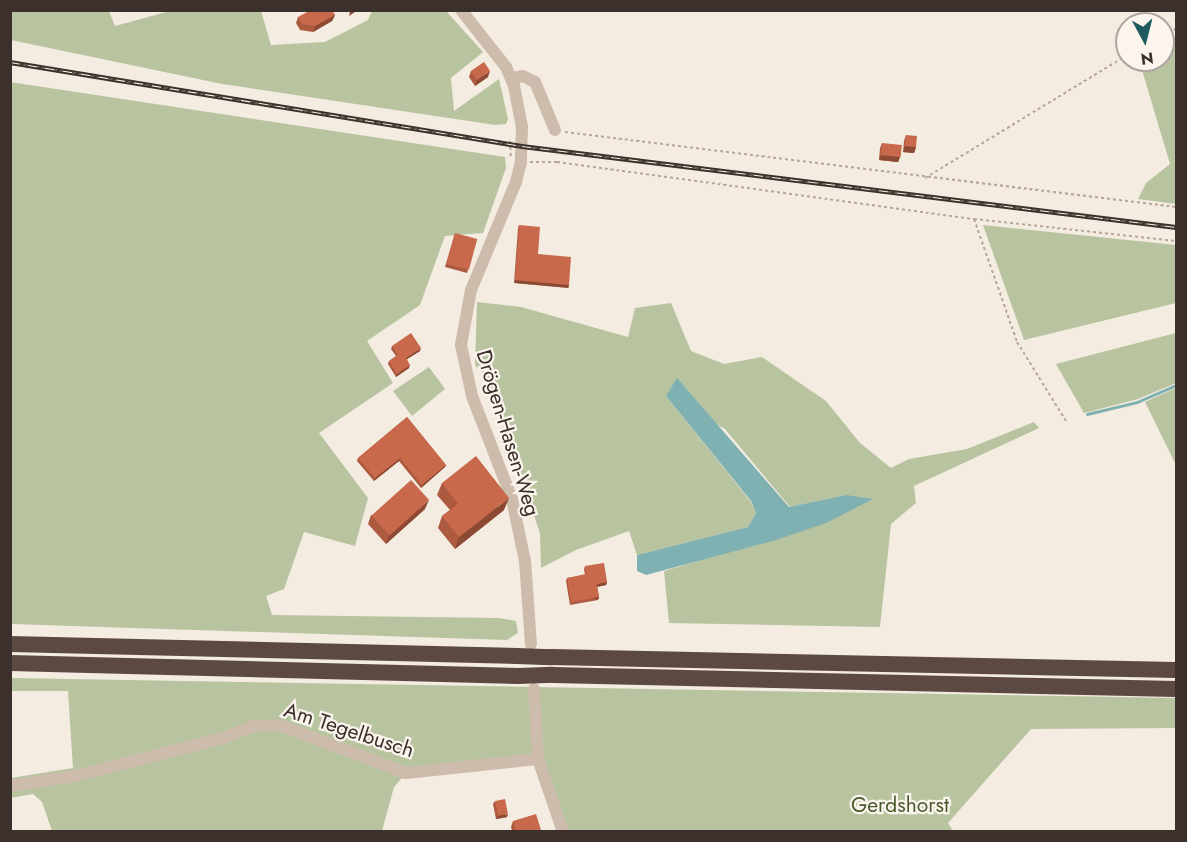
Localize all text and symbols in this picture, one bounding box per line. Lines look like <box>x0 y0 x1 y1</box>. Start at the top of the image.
north arrow <box>1115 12 1175 72</box>
text: N <box>1139 46 1155 71</box>
street label: Drögen-Hasen-Weg <box>471 347 545 519</box>
street label: Am Tegelbusch <box>281 697 417 763</box>
park label: Gerdshorst <box>851 792 949 818</box>

